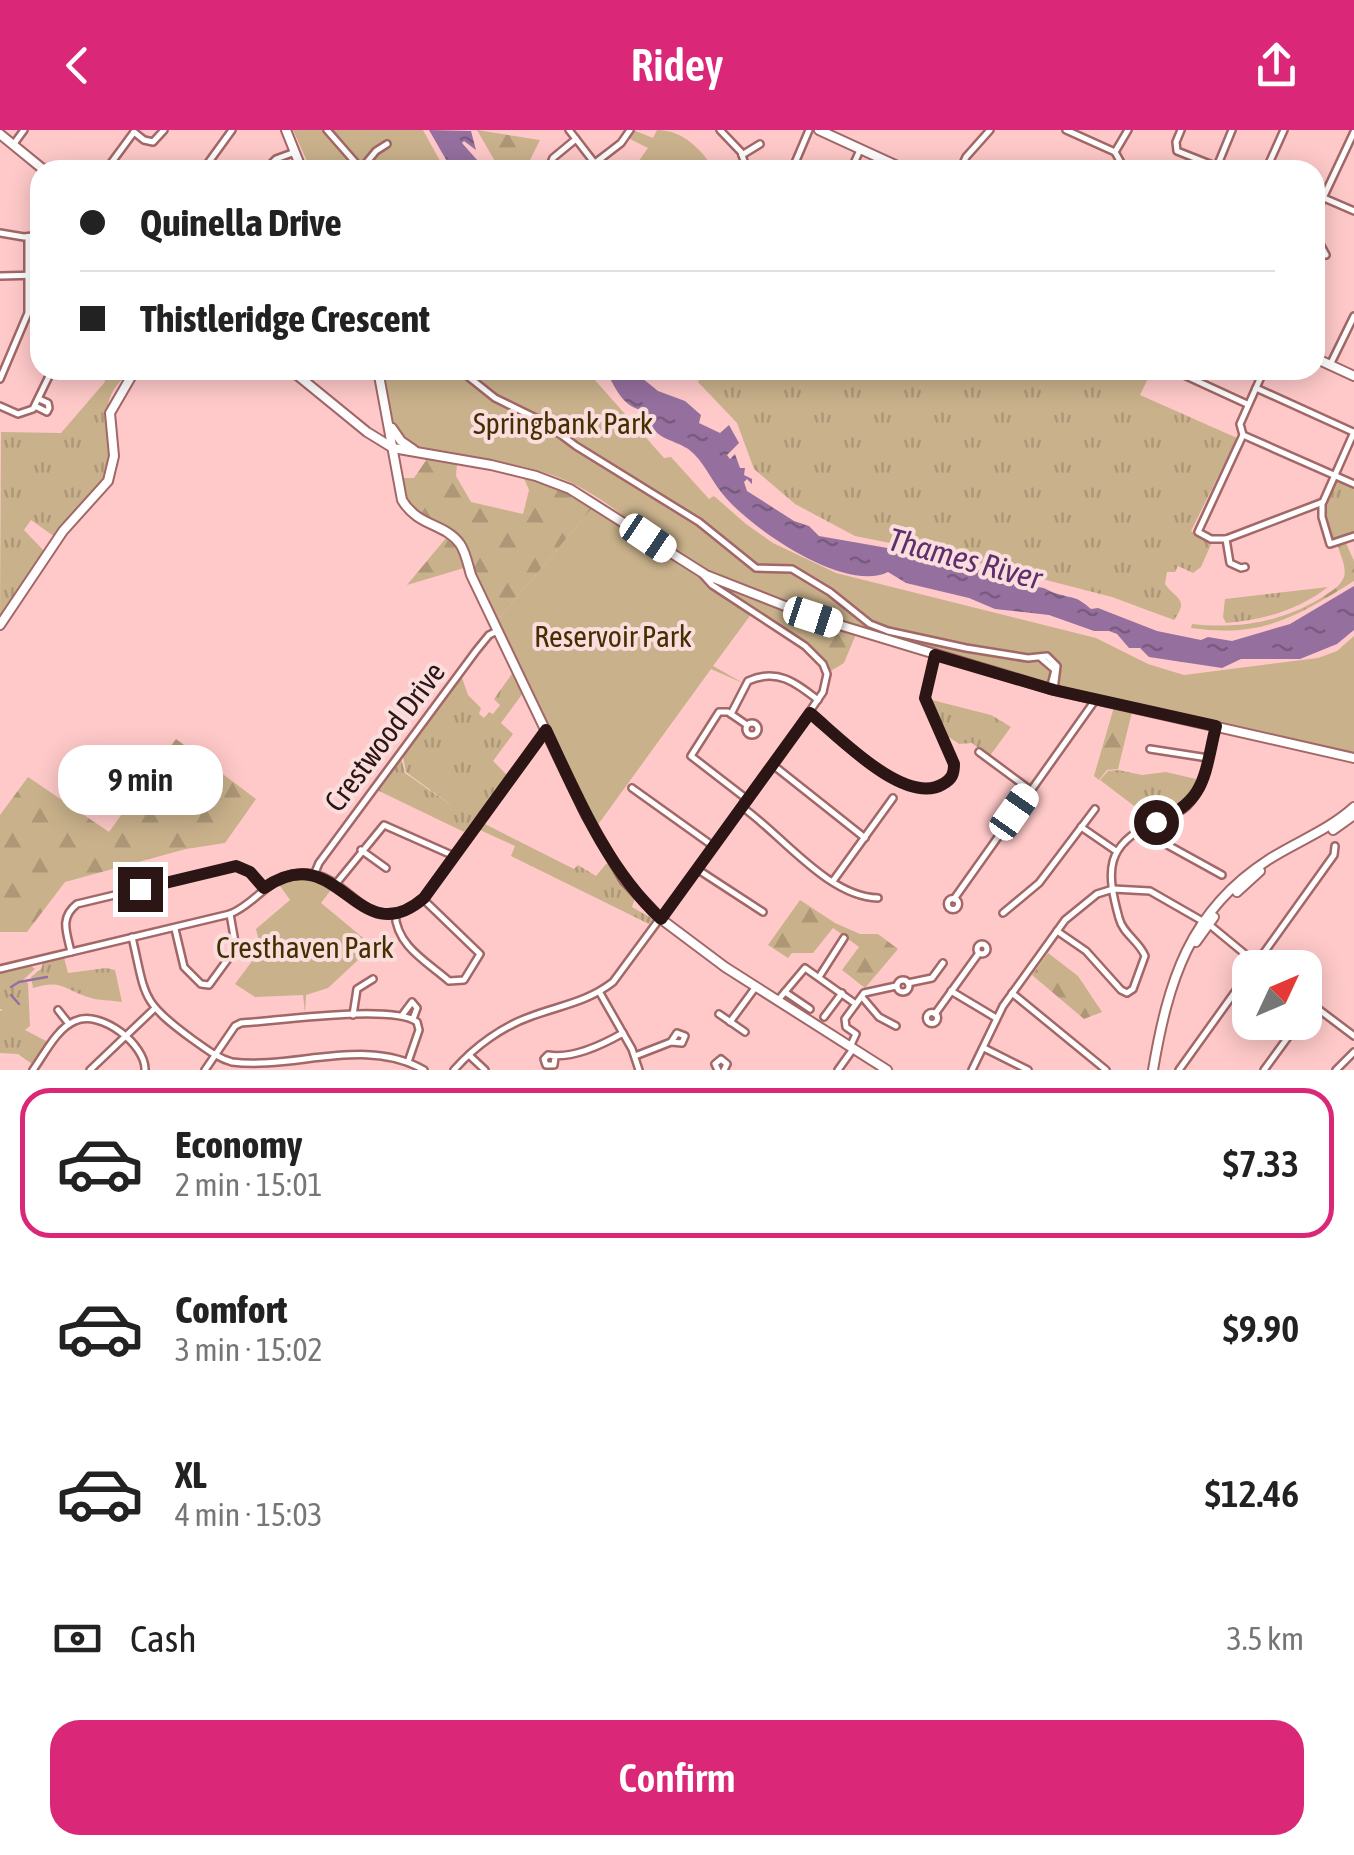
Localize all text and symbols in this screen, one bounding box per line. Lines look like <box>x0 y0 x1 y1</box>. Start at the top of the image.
icon: back <box>50 38 105 93</box>
icon: share <box>1249 38 1304 93</box>
text: Ridey <box>631 39 723 91</box>
text: Quinella Drive <box>140 201 342 244</box>
text: Thistleridge Crescent <box>140 297 430 340</box>
park label: Springbank Park <box>473 406 653 440</box>
car <box>615 509 681 567</box>
water label: Thames River <box>884 520 1047 597</box>
car <box>780 593 846 641</box>
park label: Reservoir Park <box>534 619 692 653</box>
street label: Crestwood Drive <box>317 655 451 818</box>
callout: 9 min <box>58 744 222 814</box>
text: 9 min <box>108 761 173 798</box>
car <box>985 779 1043 845</box>
route start <box>1134 800 1179 845</box>
route end <box>118 867 163 912</box>
park label: Cresthaven Park <box>216 930 394 964</box>
north arrow <box>1232 950 1322 1040</box>
map controls <box>1232 950 1322 1040</box>
icon: car <box>55 1118 145 1208</box>
text: Economy <box>175 1123 302 1166</box>
text: $7.33 <box>1223 1142 1299 1185</box>
text: 2 min · 15:01 <box>175 1166 322 1203</box>
icon: car <box>55 1283 145 1373</box>
text: Comfort <box>175 1288 287 1331</box>
text: $9.90 <box>1223 1307 1299 1350</box>
text: 3 min · 15:02 <box>175 1331 322 1368</box>
icon: car <box>55 1448 145 1538</box>
text: XL <box>175 1453 207 1496</box>
text: $12.46 <box>1205 1472 1299 1515</box>
text: 4 min · 15:03 <box>175 1496 322 1533</box>
icon: cash <box>50 1611 105 1666</box>
text: Cash <box>130 1617 197 1660</box>
text: 3.5 km <box>1227 1620 1304 1657</box>
button: Confirm <box>50 1720 1304 1835</box>

